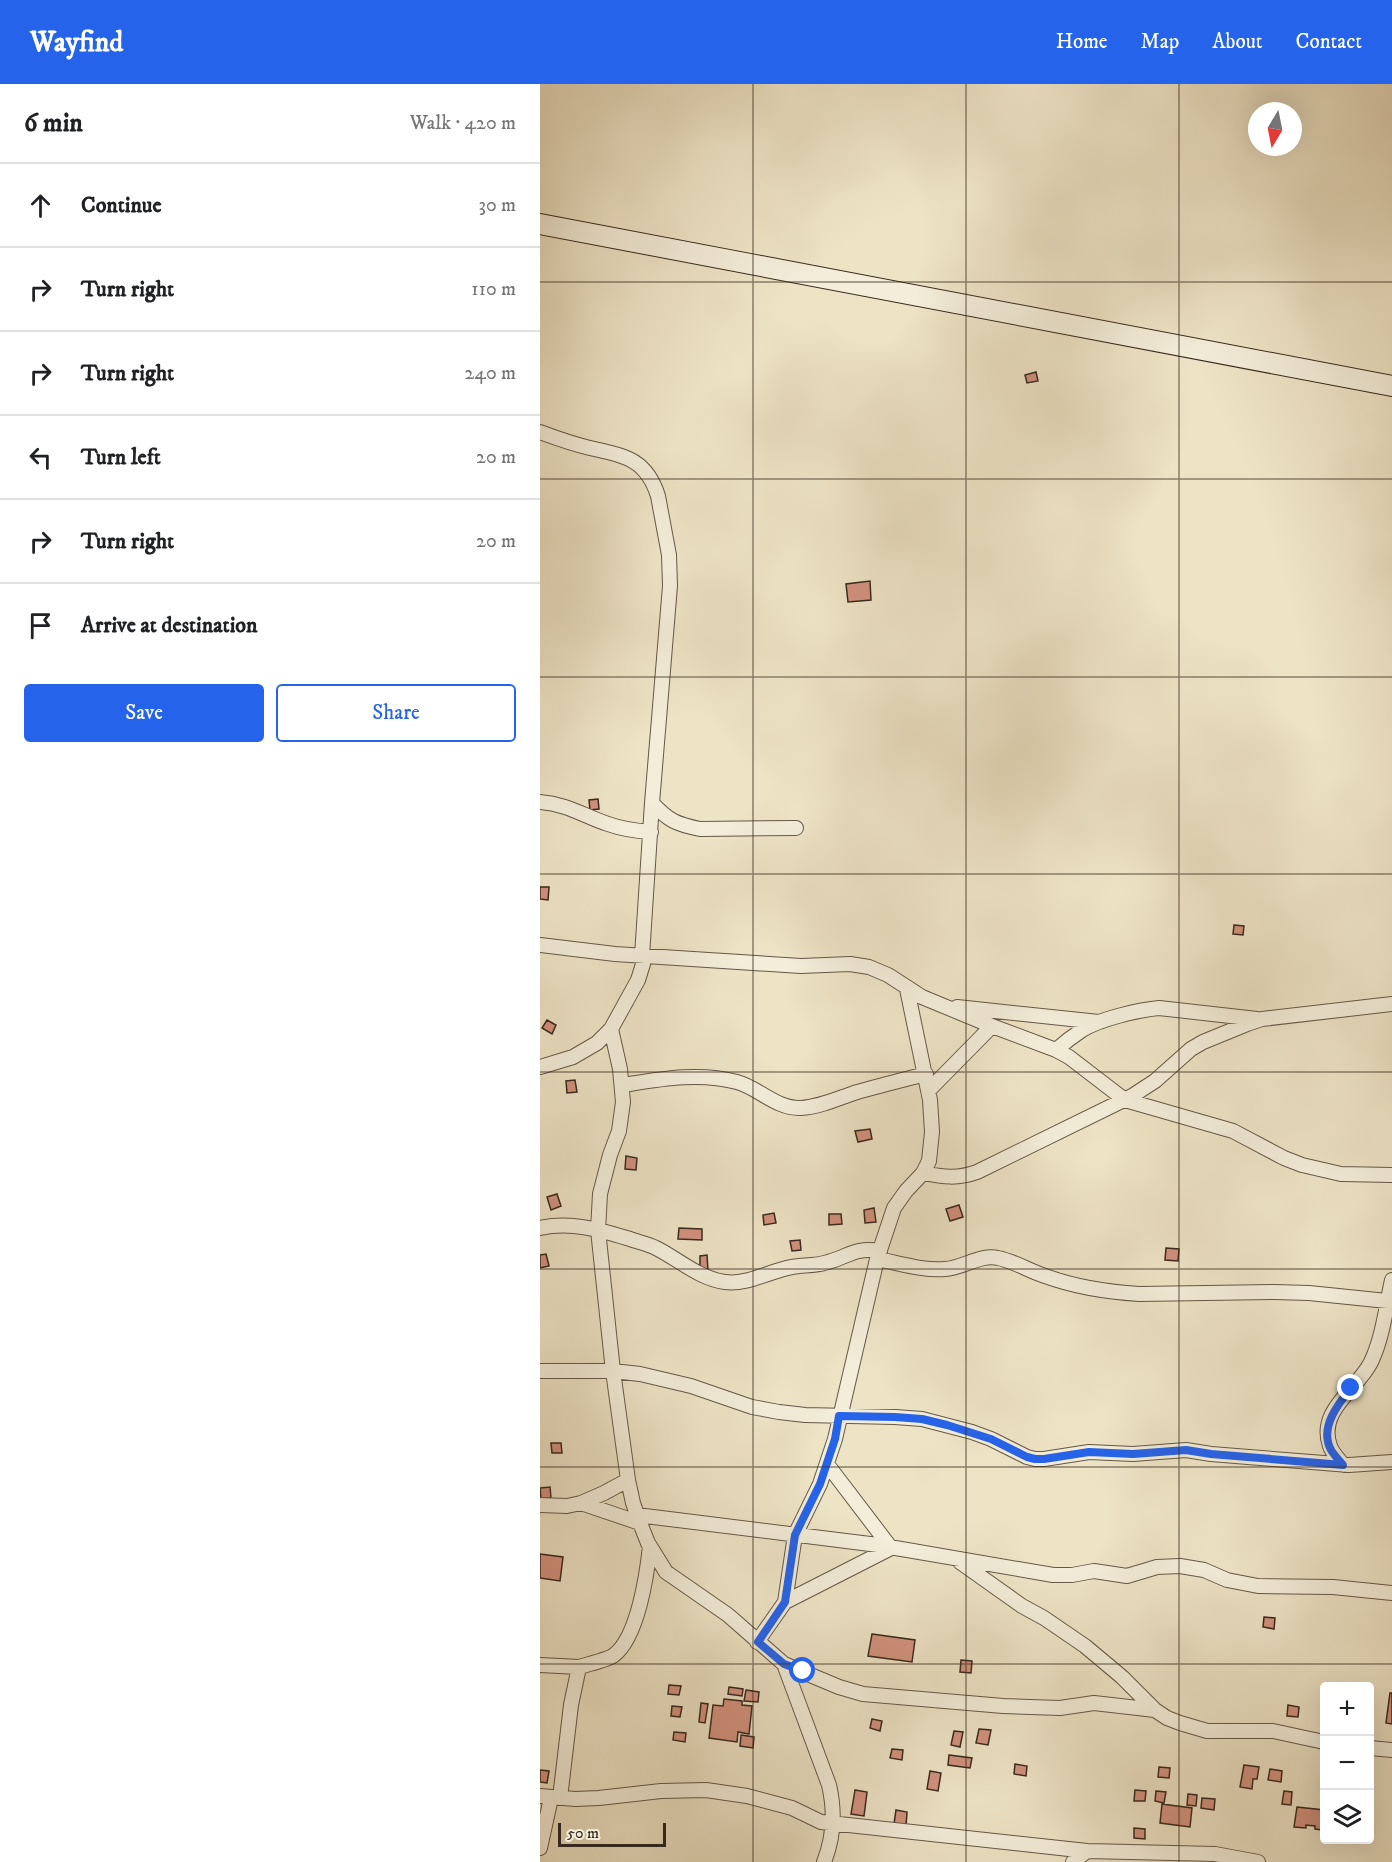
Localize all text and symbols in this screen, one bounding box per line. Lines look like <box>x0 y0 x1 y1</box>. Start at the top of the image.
text: Wayfind <box>30 25 123 60</box>
text: Home <box>1056 29 1108 55</box>
text: Map <box>1141 29 1179 55</box>
text: About <box>1212 29 1263 55</box>
text: Contact <box>1296 29 1362 55</box>
north arrow <box>1248 102 1302 156</box>
text: 6 min <box>24 107 83 140</box>
text: Walk · 420 m <box>410 111 516 136</box>
icon: ahead <box>24 189 57 222</box>
text: Continue <box>81 192 162 219</box>
text: 30 m <box>478 193 516 218</box>
icon: right <box>24 273 57 306</box>
text: Turn right <box>81 276 174 303</box>
text: 110 m <box>471 277 516 302</box>
icon: right <box>24 357 57 390</box>
text: Turn right <box>81 360 174 387</box>
text: 240 m <box>465 361 516 386</box>
icon: left <box>24 441 57 474</box>
text: Turn left <box>81 444 161 471</box>
text: 20 m <box>476 445 516 470</box>
icon: right <box>24 525 57 558</box>
text: Turn right <box>81 528 174 555</box>
text: 20 m <box>476 529 516 554</box>
icon: arrive <box>24 609 57 642</box>
text: Arrive at destination <box>81 612 258 639</box>
button: Save <box>24 684 264 742</box>
button: Share <box>276 684 516 742</box>
route end <box>1337 1374 1363 1400</box>
route start <box>789 1657 815 1683</box>
map controls <box>1320 1682 1374 1844</box>
button: + <box>1320 1682 1374 1736</box>
button: − <box>1320 1736 1374 1790</box>
button: layers <box>1320 1790 1374 1844</box>
scale bar <box>558 1820 666 1848</box>
text: 50 m <box>567 1823 599 1843</box>

